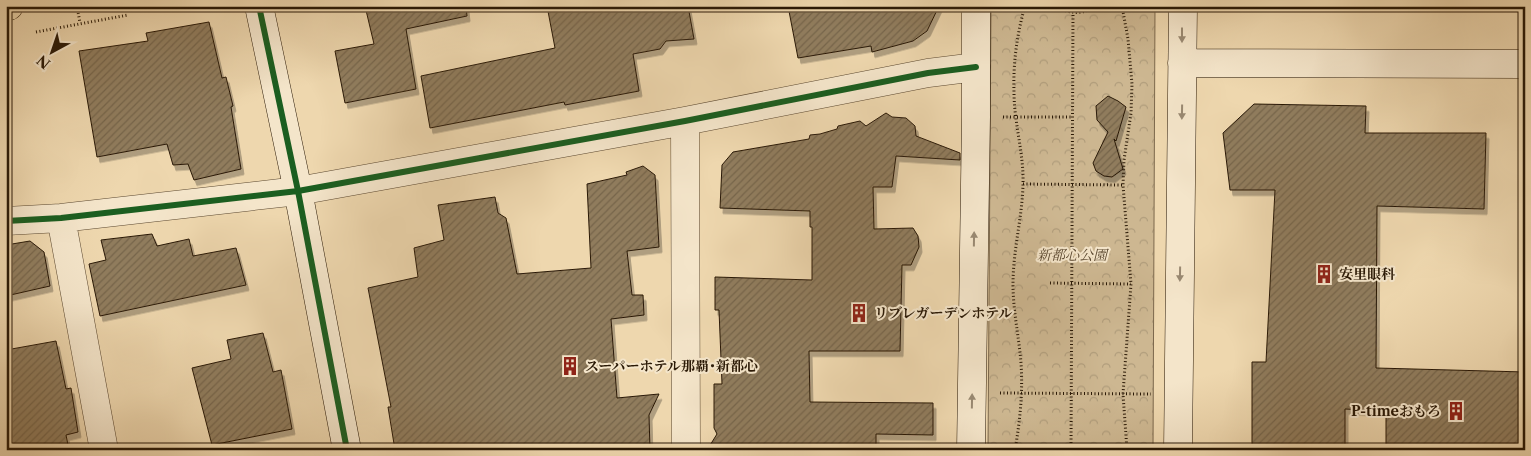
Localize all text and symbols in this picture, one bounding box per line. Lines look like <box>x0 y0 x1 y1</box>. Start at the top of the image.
one-way arrow <box>1178 27 1186 43</box>
north arrow <box>28 28 78 78</box>
text: N <box>33 51 54 73</box>
one-way arrow <box>1178 104 1186 120</box>
one-way arrow <box>970 230 978 246</box>
park label: 新都心公園 <box>1037 246 1109 264</box>
building icon: 安里眼科 <box>1313 263 1335 285</box>
place label: 安里眼科 <box>1339 265 1396 283</box>
one-way arrow <box>1176 267 1184 283</box>
building icon: リブレガーデンホテル <box>848 302 870 324</box>
place label: リブレガーデンホテル <box>874 304 1012 322</box>
building icon: スーパーホテル那覇･新都心 <box>559 355 581 377</box>
place label: スーパーホテル那覇･新都心 <box>585 357 758 375</box>
one-way arrow <box>968 393 976 409</box>
building icon: P-timeおもろ <box>1445 400 1467 422</box>
place label: P-timeおもろ <box>1351 402 1441 420</box>

